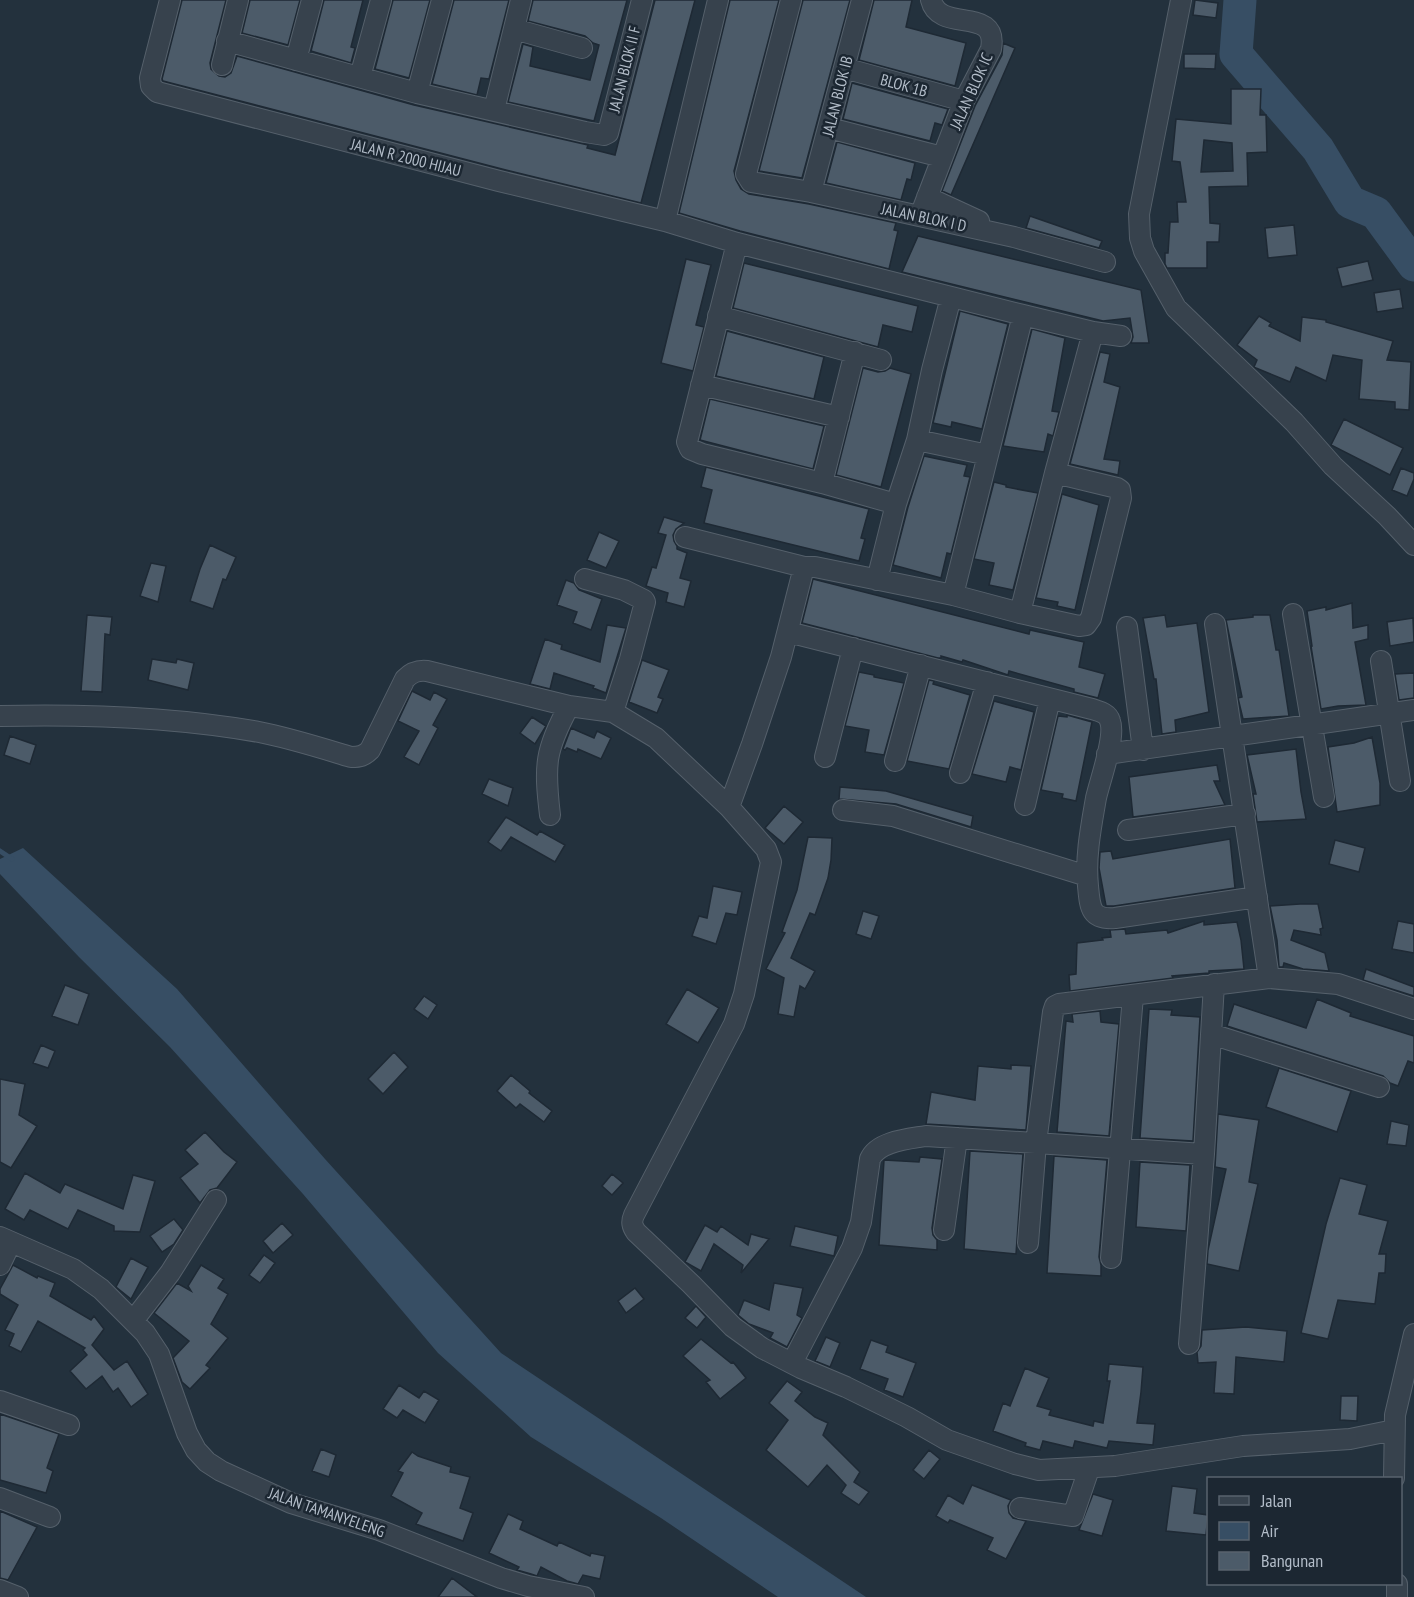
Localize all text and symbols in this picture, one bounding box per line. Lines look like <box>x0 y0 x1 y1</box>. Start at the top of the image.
street label: JALAN BLOK II F <box>603 24 644 115</box>
street label: JALAN BLOK IC <box>945 50 997 133</box>
street label: JALAN BLOK IB <box>817 54 857 139</box>
street label: BLOK 1B <box>878 69 930 101</box>
street label: JALAN R 2000 HIJAU <box>348 133 463 180</box>
street label: JALAN BLOK I D <box>879 198 968 236</box>
legend <box>1207 1477 1402 1585</box>
street label: JALAN TAMANYELENG <box>265 1482 388 1541</box>
text: Jalan <box>1260 1489 1292 1512</box>
text: Air <box>1261 1519 1278 1542</box>
text: Bangunan <box>1261 1549 1323 1572</box>

